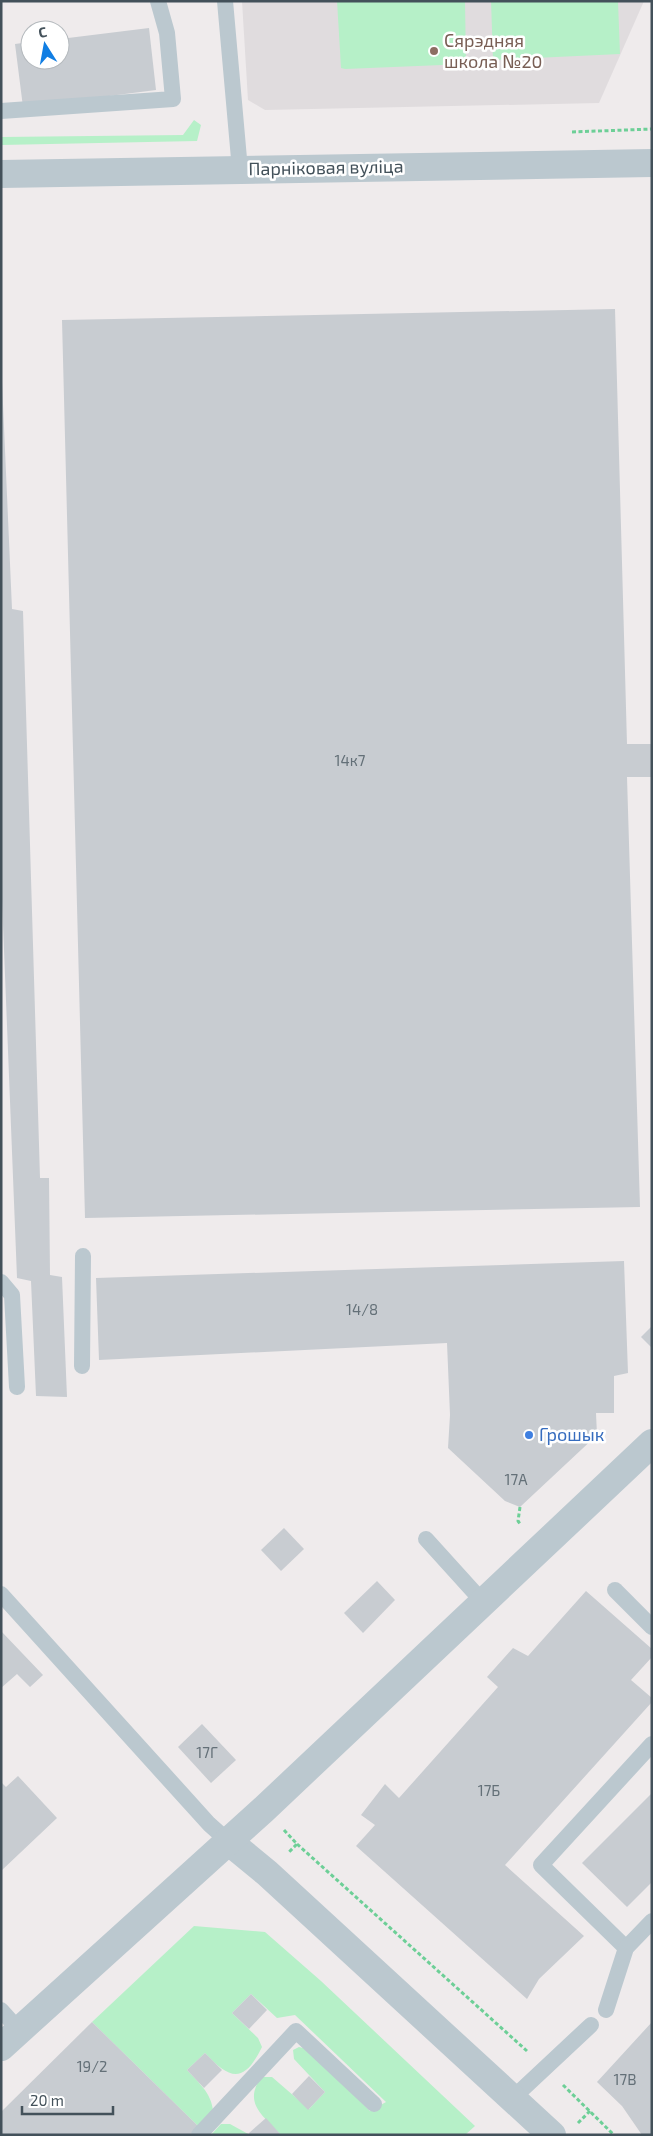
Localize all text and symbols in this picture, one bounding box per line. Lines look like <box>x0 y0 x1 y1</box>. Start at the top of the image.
north arrow <box>20 20 70 70</box>
text: С <box>37 23 48 41</box>
place label: Сярэдняя школа №20 <box>444 29 542 72</box>
marker: Сярэдняя школа №20 <box>428 45 440 57</box>
street label: Парніковая вуліца <box>248 155 404 179</box>
house number: 14к7 <box>335 751 366 769</box>
house number: 14/8 <box>346 1300 378 1318</box>
place label: Грошык <box>539 1423 605 1445</box>
marker: Грошык <box>523 1429 535 1441</box>
house number: 17А <box>505 1470 528 1488</box>
house number: 17Г <box>196 1743 218 1761</box>
house number: 17Б <box>478 1781 500 1799</box>
house number: 19/2 <box>77 2057 107 2075</box>
house number: 17В <box>614 2070 636 2088</box>
scale bar <box>22 2084 114 2116</box>
text: 20 m <box>30 2091 64 2109</box>

